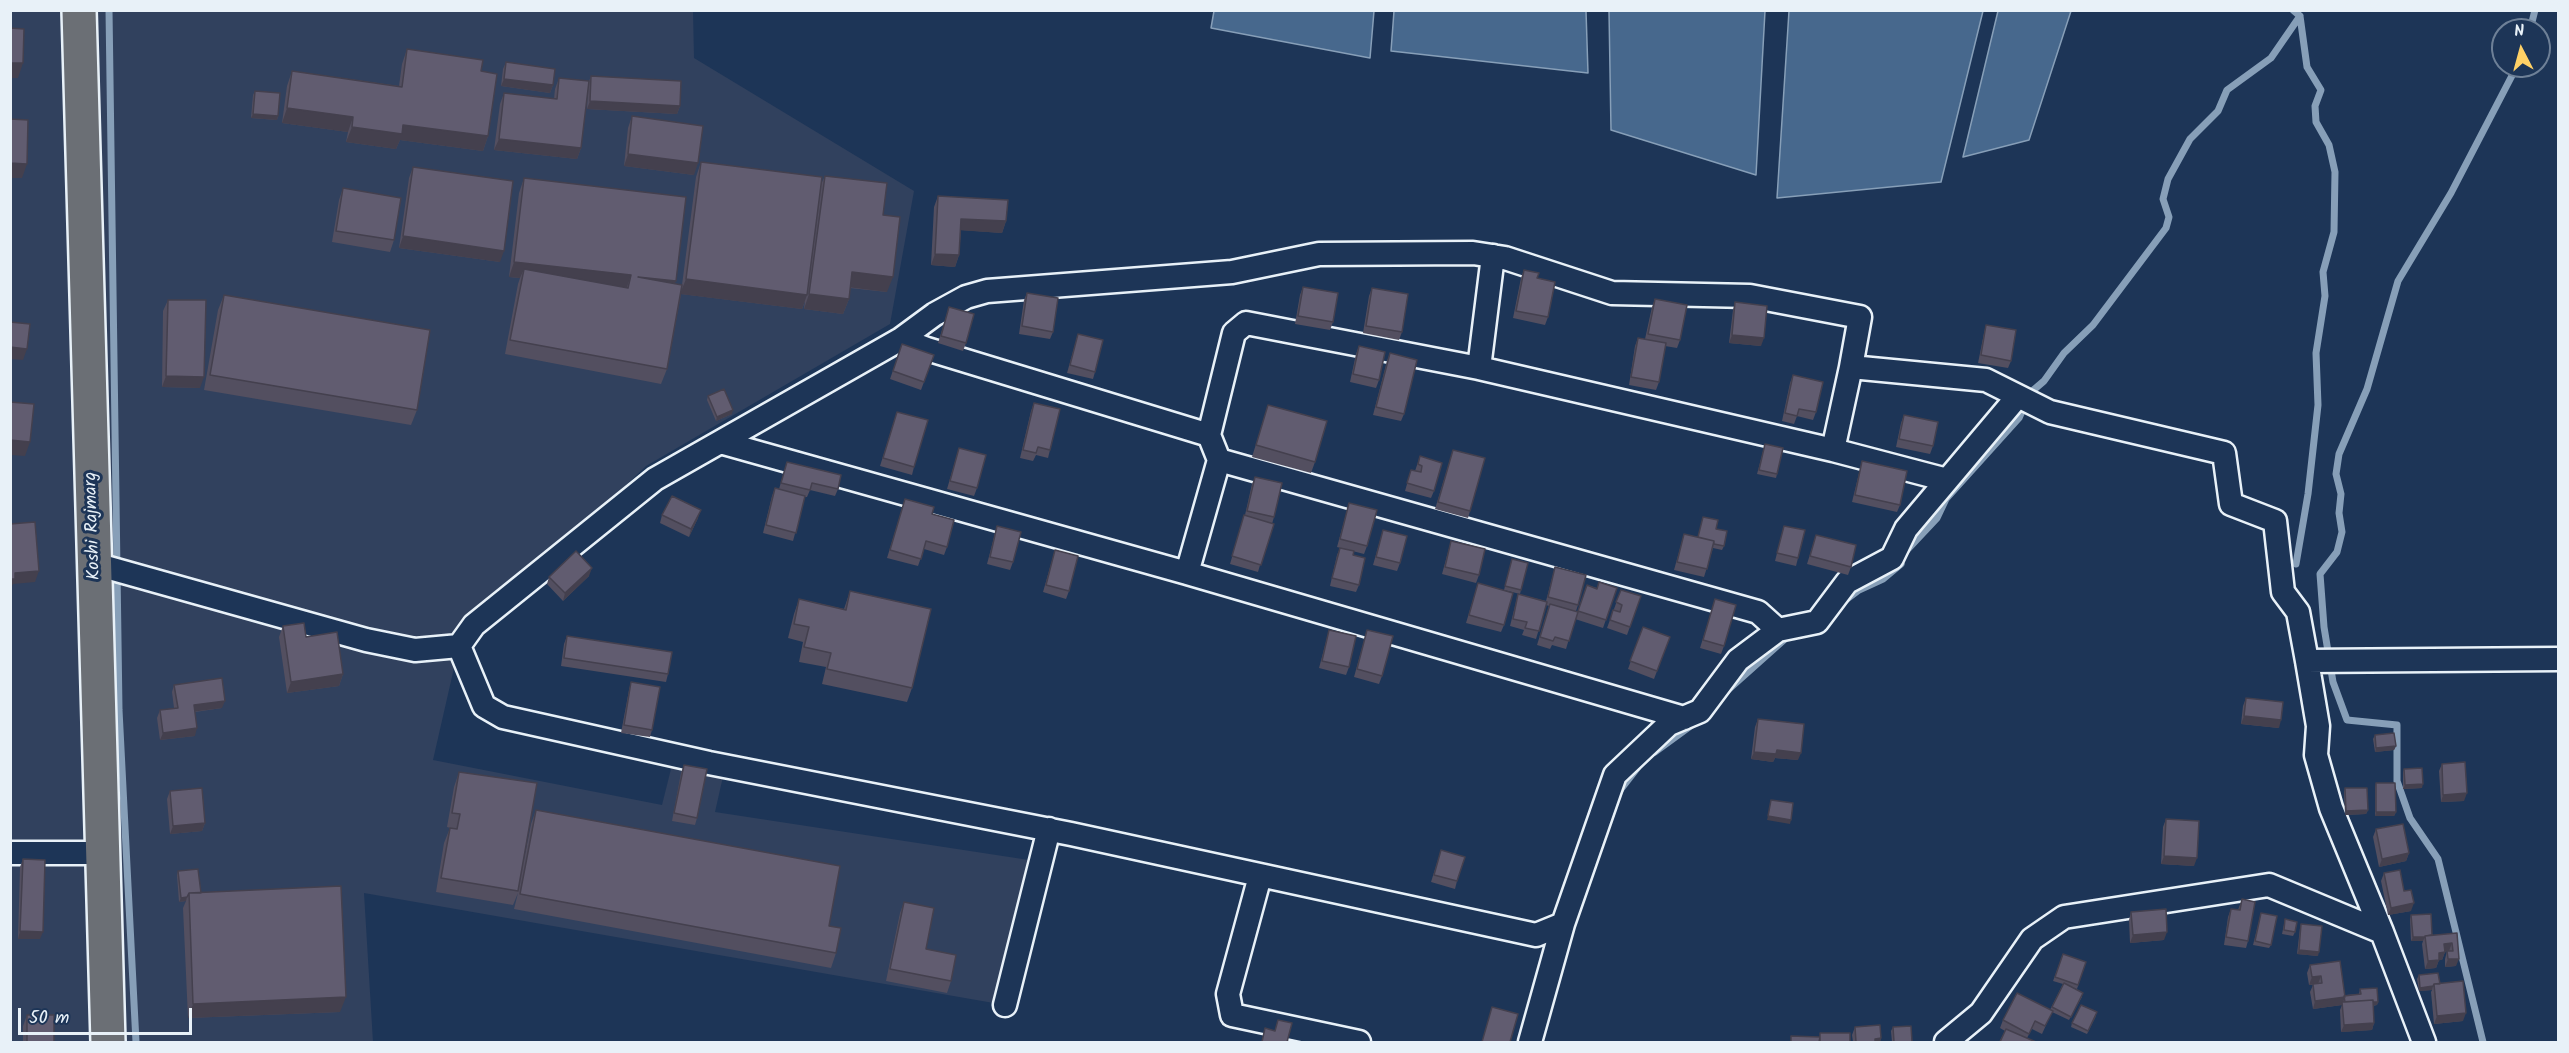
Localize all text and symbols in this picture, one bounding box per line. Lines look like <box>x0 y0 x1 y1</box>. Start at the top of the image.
north arrow <box>2491 18 2551 78</box>
text: N <box>2513 19 2526 45</box>
street label: Koshi Rajmarg <box>81 471 107 581</box>
scale bar <box>21 996 195 1034</box>
text: 50 m <box>29 1004 69 1033</box>

